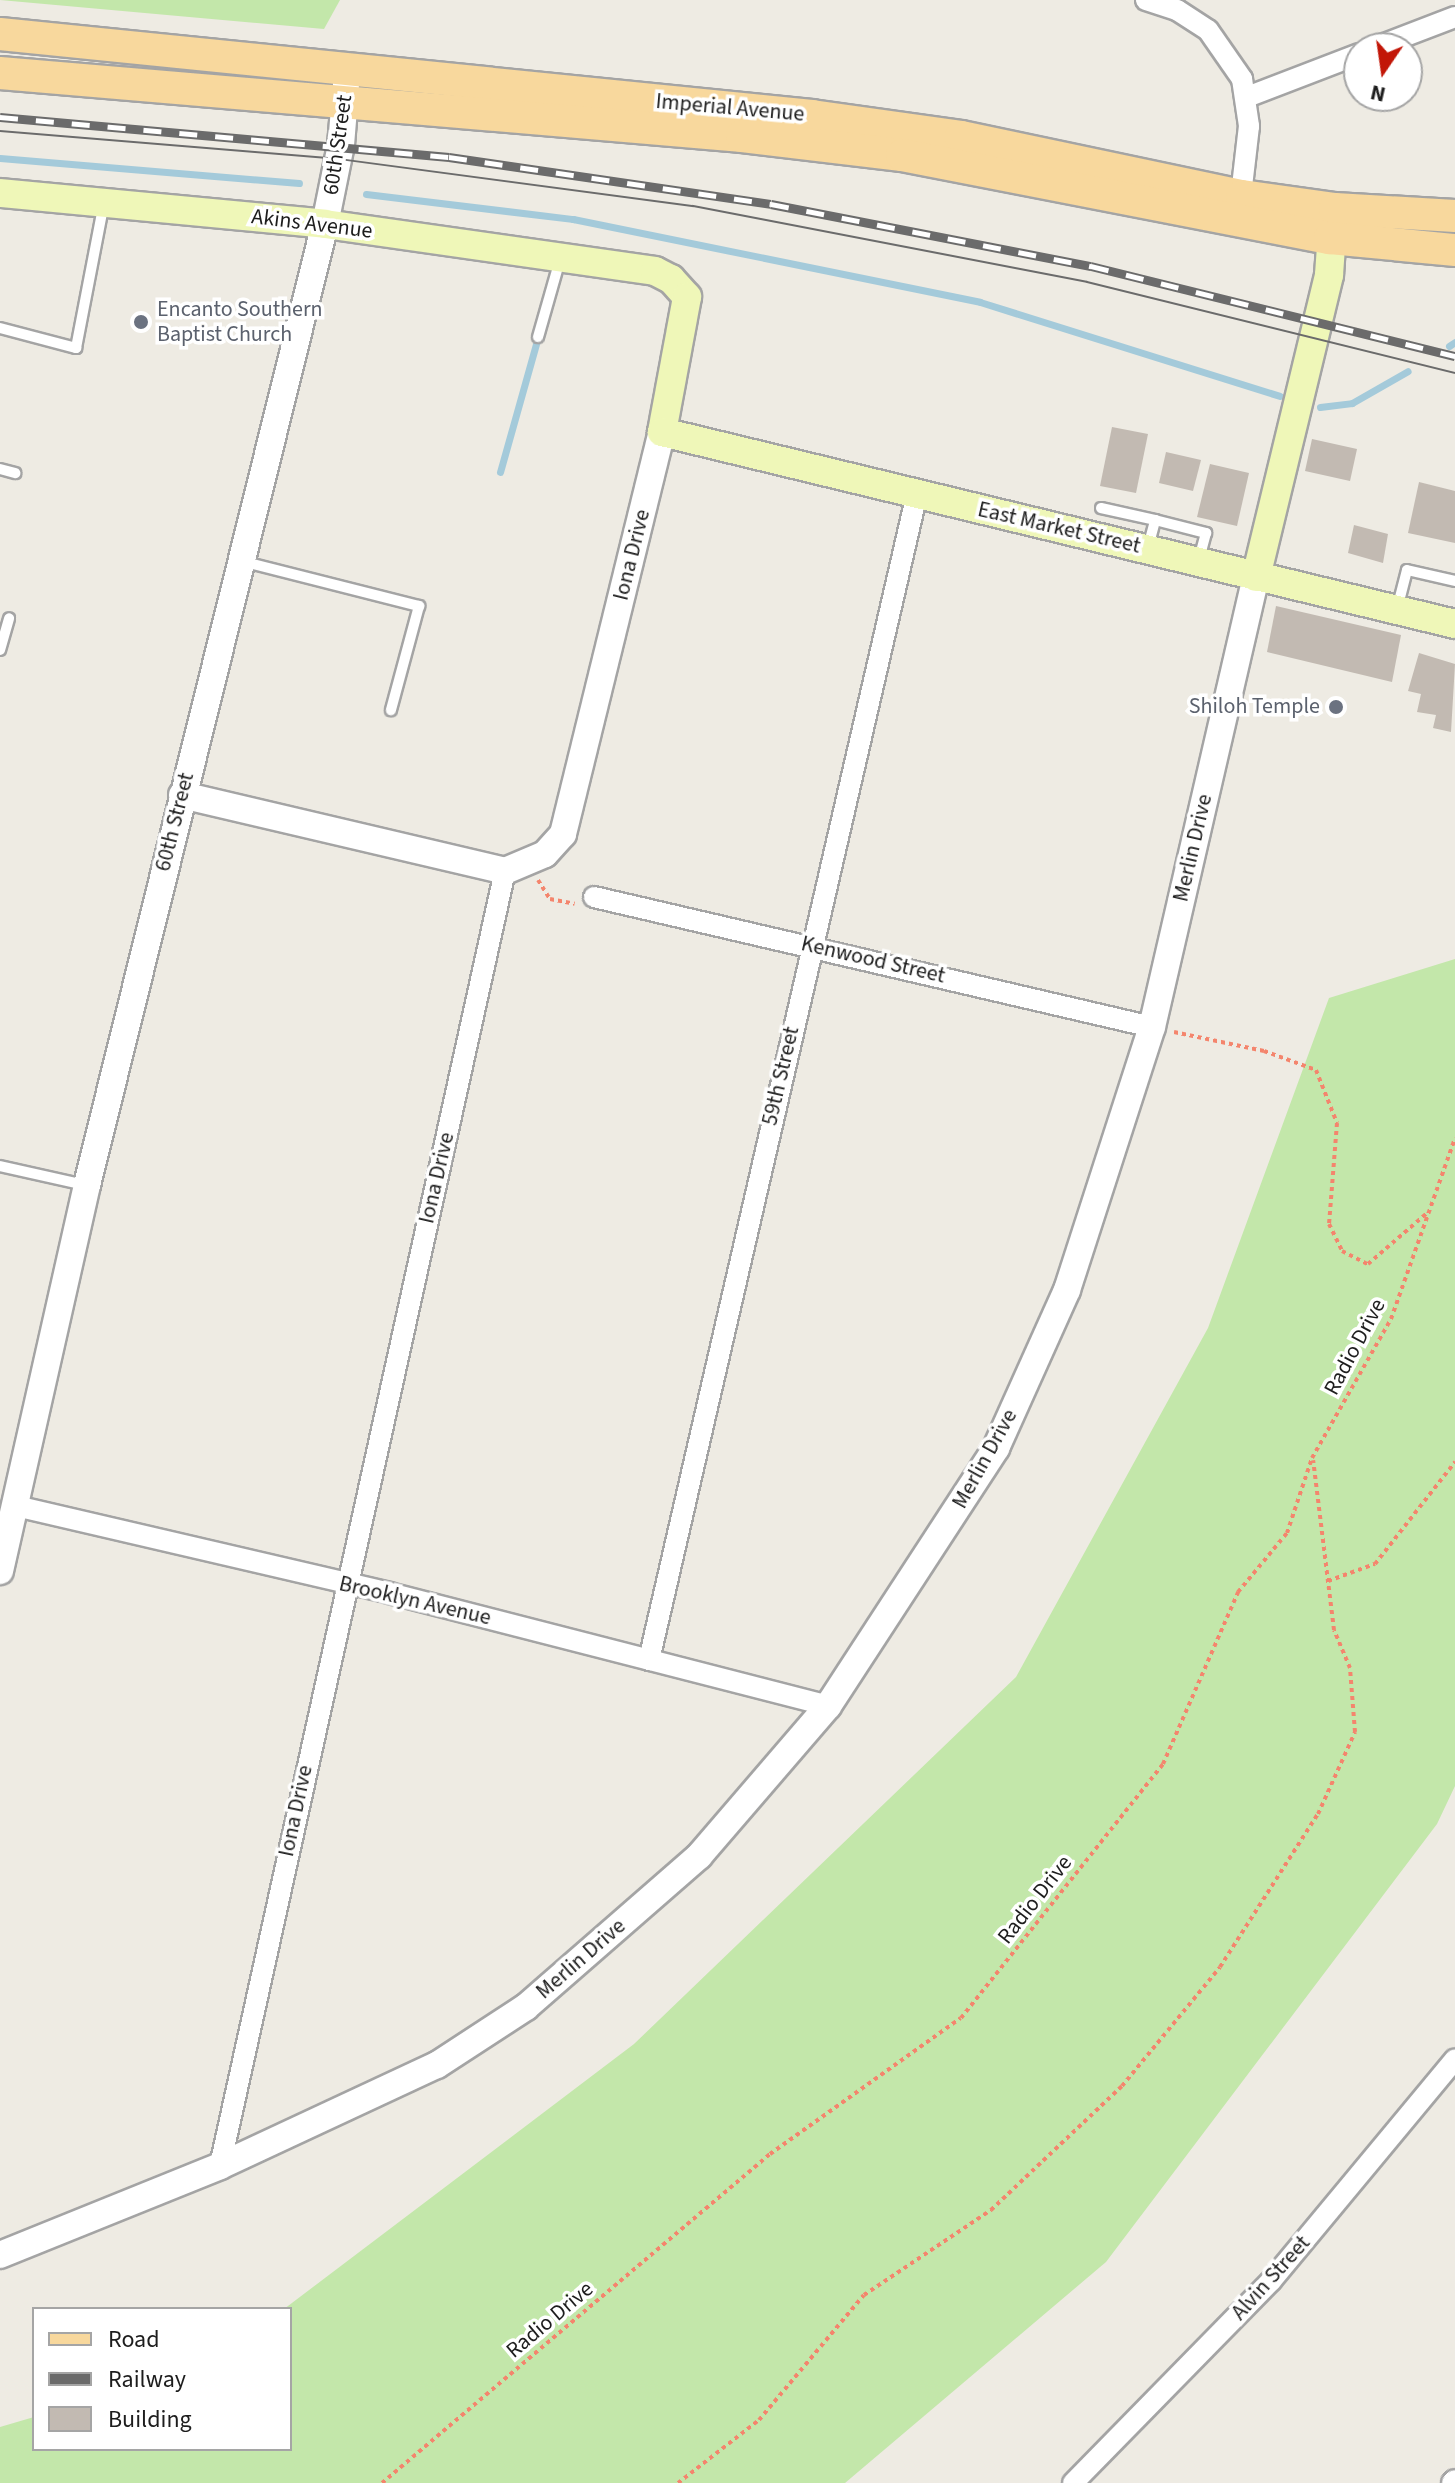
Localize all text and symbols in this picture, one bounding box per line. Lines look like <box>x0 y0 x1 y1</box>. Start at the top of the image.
north arrow <box>1343 32 1423 112</box>
text: N <box>1367 76 1389 111</box>
street label: Imperial Avenue <box>655 88 805 128</box>
street label: 60th Street <box>318 93 358 197</box>
street label: Akins Avenue <box>250 203 374 245</box>
place label: Encanto Southern Baptist Church <box>157 296 323 348</box>
marker: Encanto Southern Baptist Church <box>132 313 150 331</box>
street label: East Market Street <box>975 496 1143 560</box>
street label: Iona Drive <box>608 507 656 603</box>
place label: Shiloh Temple <box>1189 694 1320 720</box>
marker: Shiloh Temple <box>1327 698 1345 716</box>
street label: 60th Street <box>150 770 200 874</box>
street label: Merlin Drive <box>1168 792 1218 904</box>
street label: Kenwood Street <box>798 931 948 989</box>
street label: 59th Street <box>757 1024 805 1128</box>
street label: Iona Drive <box>414 1130 460 1226</box>
street label: Radio Drive <box>1319 1294 1391 1400</box>
street label: Merlin Drive <box>947 1405 1023 1513</box>
street label: Brooklyn Avenue <box>336 1571 494 1631</box>
street label: Iona Drive <box>273 1763 319 1859</box>
street label: Radio Drive <box>992 1850 1078 1950</box>
street label: Merlin Drive <box>531 1913 631 2005</box>
street label: Alvin Street <box>1226 2230 1316 2326</box>
street label: Radio Drive <box>501 2276 599 2364</box>
legend <box>32 2307 292 2451</box>
text: Road <box>108 2322 160 2357</box>
text: Railway <box>108 2362 186 2397</box>
text: Building <box>108 2402 192 2437</box>

